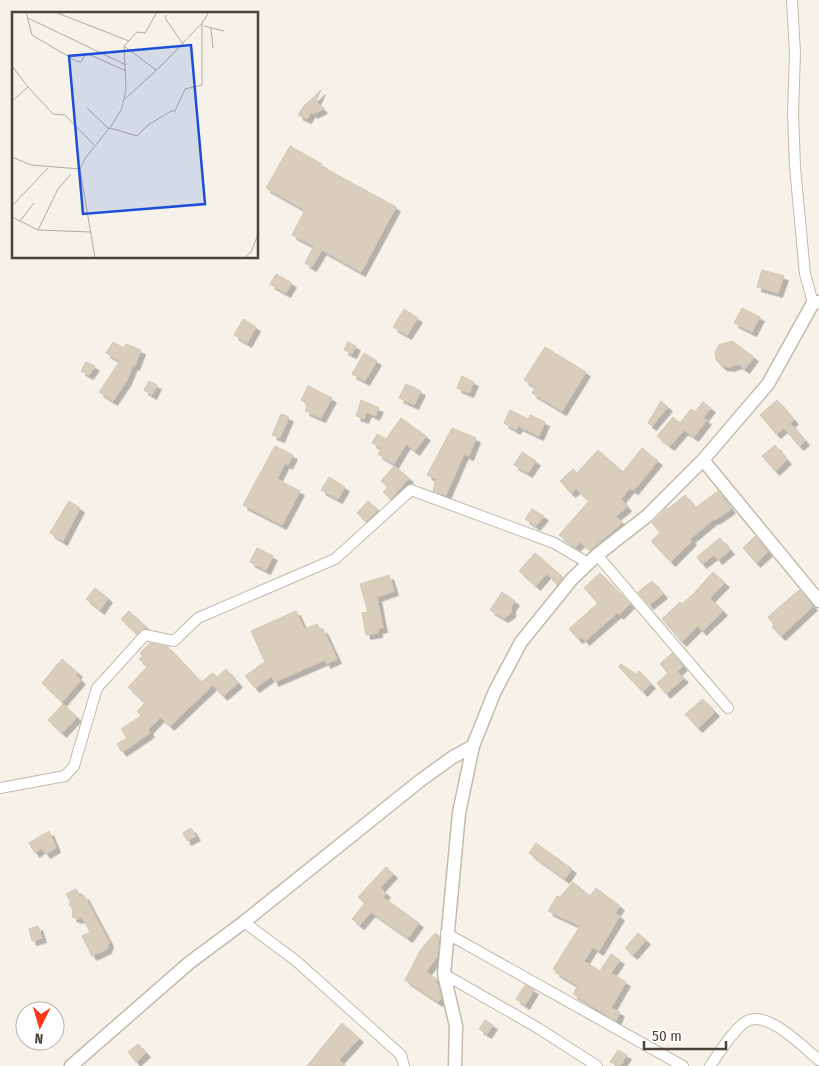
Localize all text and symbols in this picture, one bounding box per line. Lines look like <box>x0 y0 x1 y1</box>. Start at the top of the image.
inset map <box>12 12 259 259</box>
north arrow <box>15 1001 65 1051</box>
scale bar <box>644 1018 726 1050</box>
text: 50 m <box>652 1027 682 1045</box>
text: N <box>34 1030 44 1047</box>

